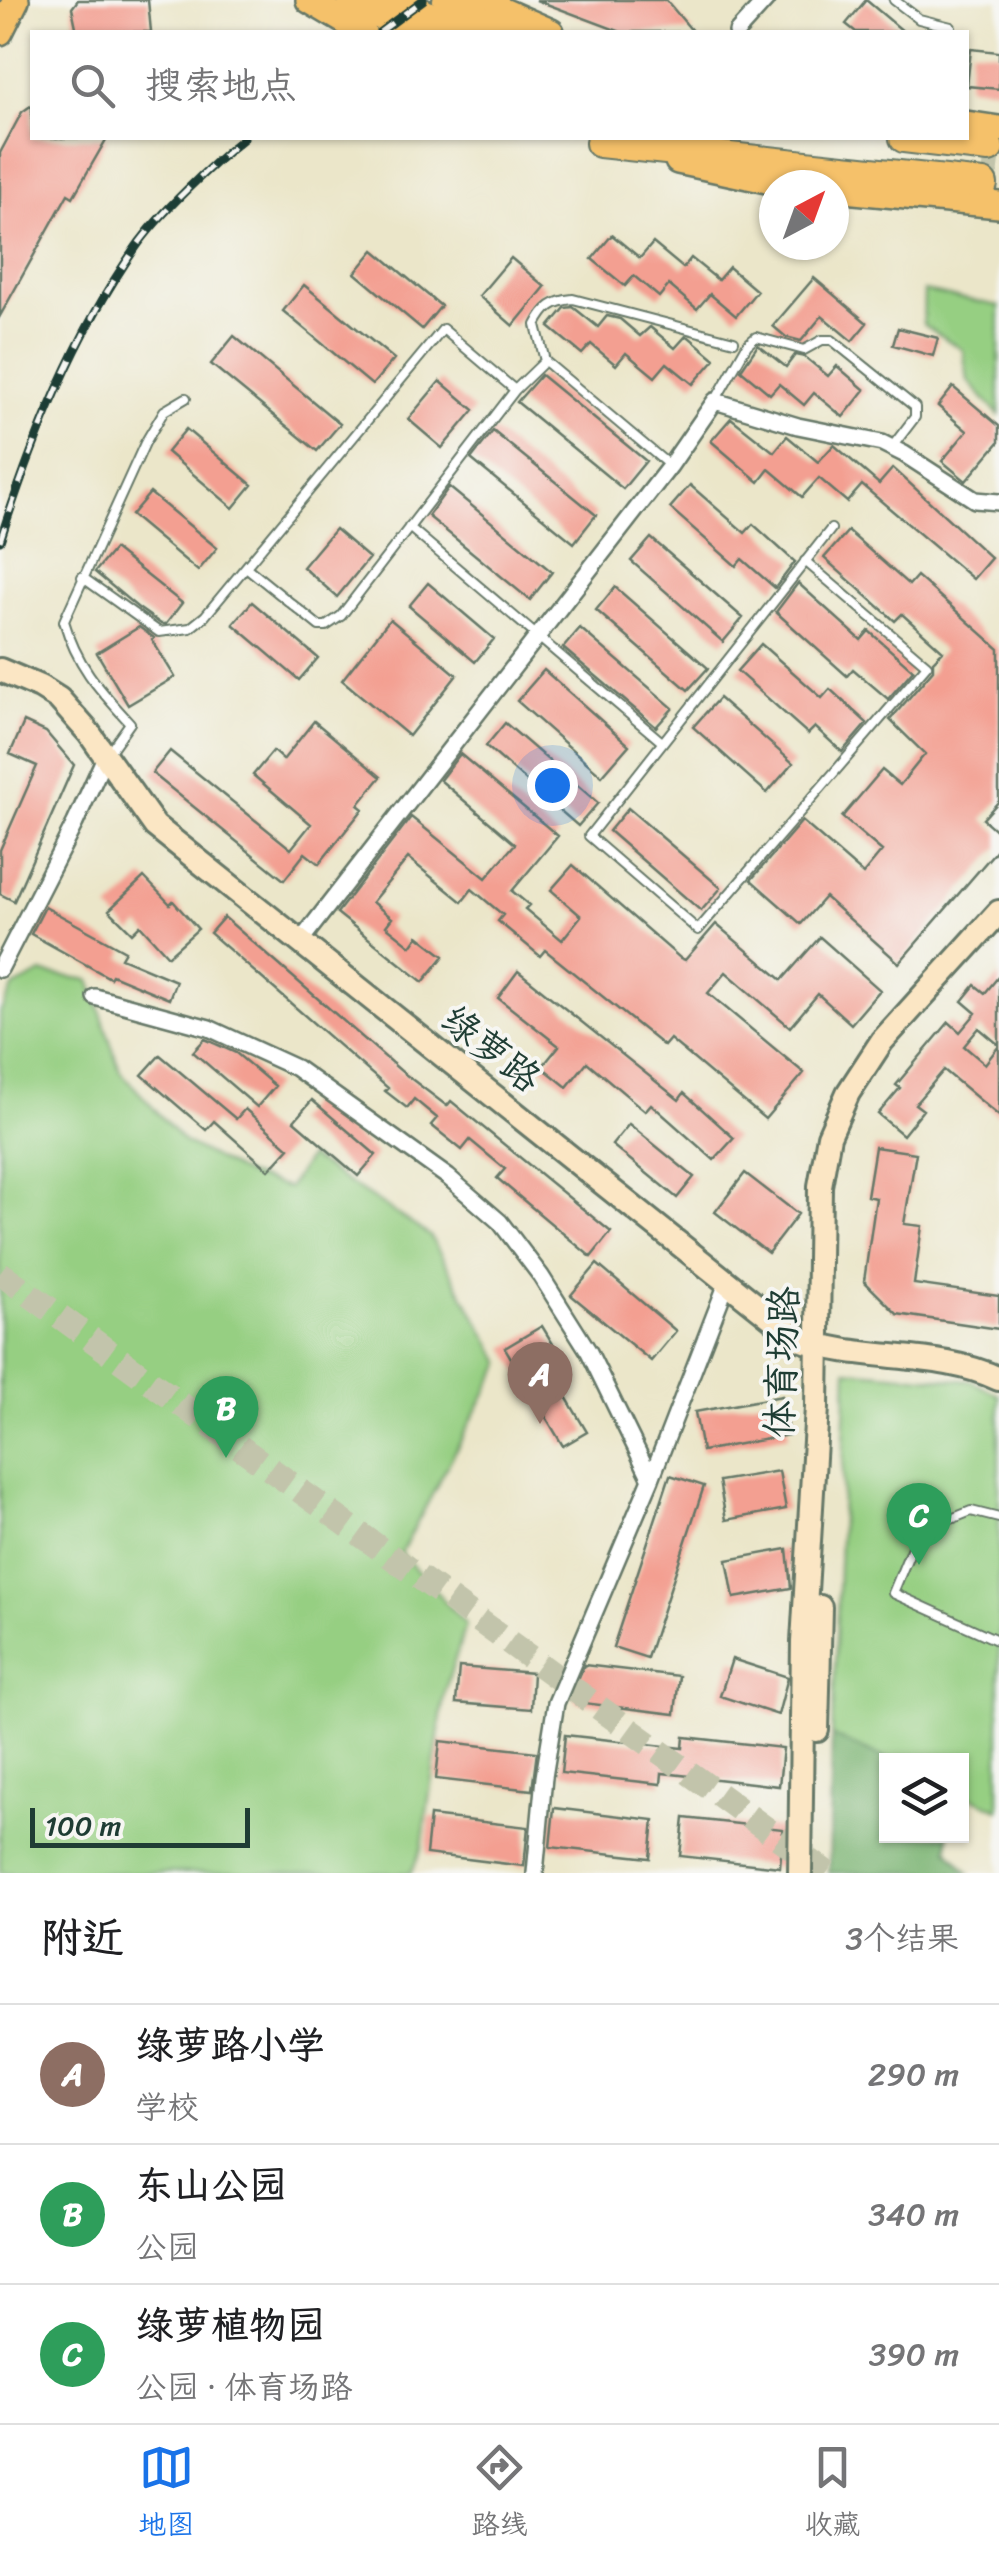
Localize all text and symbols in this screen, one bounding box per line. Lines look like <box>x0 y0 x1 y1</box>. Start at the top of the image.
search box <box>30 30 969 140</box>
text: 搜索地点 <box>145 52 297 119</box>
icon: search <box>65 58 120 113</box>
north arrow <box>759 170 849 260</box>
your location <box>527 760 578 811</box>
street label: 绿萝路 <box>425 988 557 1110</box>
street label: 体育场路 <box>746 1285 818 1439</box>
pin: A <box>508 1342 572 1424</box>
pin: B <box>194 1376 258 1458</box>
pin: C <box>886 1482 952 1565</box>
map controls <box>879 1753 969 1843</box>
button: layers <box>879 1753 969 1843</box>
text: 100 m <box>45 1801 121 1850</box>
scale bar <box>30 1803 250 1848</box>
text: 附近 <box>40 1901 124 1975</box>
text: 3个结果 <box>845 1910 959 1967</box>
text: 绿萝路小学 <box>135 2012 325 2079</box>
text: A <box>62 2046 83 2103</box>
text: 290 m <box>868 2046 959 2103</box>
text: 学校 <box>135 2079 199 2136</box>
text: 东山公园 <box>135 2152 287 2219</box>
text: B <box>62 2186 83 2243</box>
text: 340 m <box>868 2186 959 2243</box>
text: 公园 <box>135 2219 199 2276</box>
text: 绿萝植物园 <box>135 2292 325 2359</box>
text: C <box>63 2326 82 2383</box>
text: 390 m <box>869 2326 959 2383</box>
text: 公园 · 体育场路 <box>135 2359 352 2416</box>
tab: 地图 <box>138 2440 195 2549</box>
tab: 路线 <box>471 2440 528 2549</box>
tab: 收藏 <box>804 2440 861 2549</box>

